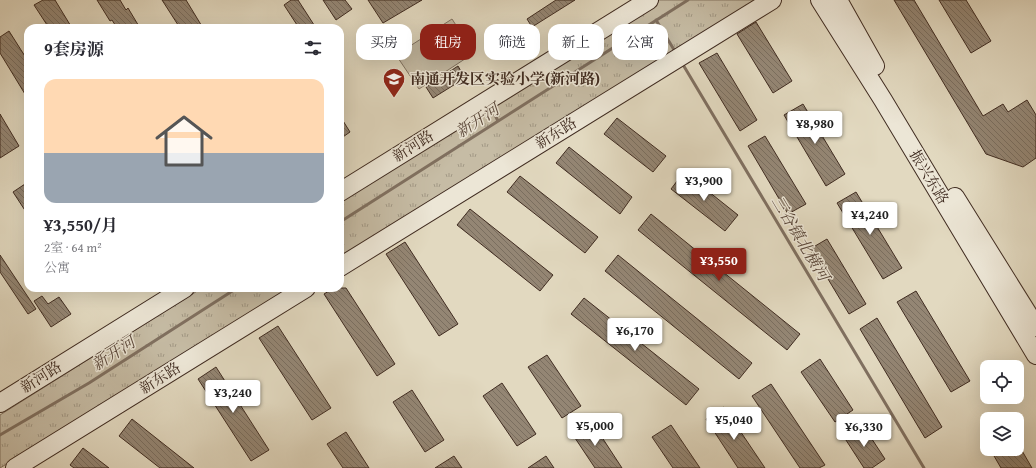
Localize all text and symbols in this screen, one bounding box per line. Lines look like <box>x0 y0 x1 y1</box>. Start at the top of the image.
chip: 买房 <box>356 24 412 60</box>
chip: 租房 <box>420 24 476 60</box>
chip: 筛选 <box>484 24 540 60</box>
chip: 新上 <box>548 24 604 60</box>
chip: 公寓 <box>612 24 668 60</box>
text: 9套房源 <box>44 36 104 61</box>
icon: filters <box>302 37 324 59</box>
school or university icon: 南通开发区实验小学(新河路) <box>381 66 407 99</box>
place label: 南通开发区实验小学(新河路) <box>410 68 600 89</box>
water label: 新开河 <box>450 95 506 143</box>
icon: home <box>148 105 220 177</box>
pin: ¥8,980 <box>782 111 848 145</box>
street label: 新东路 <box>531 112 580 153</box>
text: ¥8,980 <box>796 114 834 133</box>
street label: 新河路 <box>388 125 437 166</box>
street label: 振兴东路 <box>905 146 954 208</box>
pin: ¥3,900 <box>671 168 737 202</box>
text: ¥3,900 <box>685 171 723 190</box>
water label: 三谷镇北横河 <box>766 191 838 288</box>
pin: ¥4,240 <box>837 202 903 236</box>
text: ¥4,240 <box>851 205 889 224</box>
text: ¥3,550/月 <box>44 212 118 237</box>
text: 2室 · 64 m² <box>44 238 102 257</box>
pin: ¥3,550 <box>686 248 752 282</box>
text: ¥3,550 <box>700 251 738 270</box>
text: 公寓 <box>44 258 70 277</box>
pin: ¥6,170 <box>602 318 668 352</box>
text: ¥6,170 <box>616 321 654 340</box>
water label: 新开河 <box>86 328 142 376</box>
street label: 新河路 <box>16 356 65 397</box>
street label: 新东路 <box>135 357 184 398</box>
map controls <box>980 360 1024 456</box>
button: locate <box>980 360 1024 404</box>
pin: ¥3,240 <box>200 380 266 414</box>
text: ¥3,240 <box>214 383 252 402</box>
pin: ¥5,040 <box>701 407 767 441</box>
text: ¥5,040 <box>715 410 753 429</box>
button: layers <box>980 412 1024 456</box>
pin: ¥5,000 <box>562 413 628 447</box>
pin: ¥6,330 <box>831 414 897 448</box>
text: ¥5,000 <box>576 416 614 435</box>
text: ¥6,330 <box>845 417 883 436</box>

